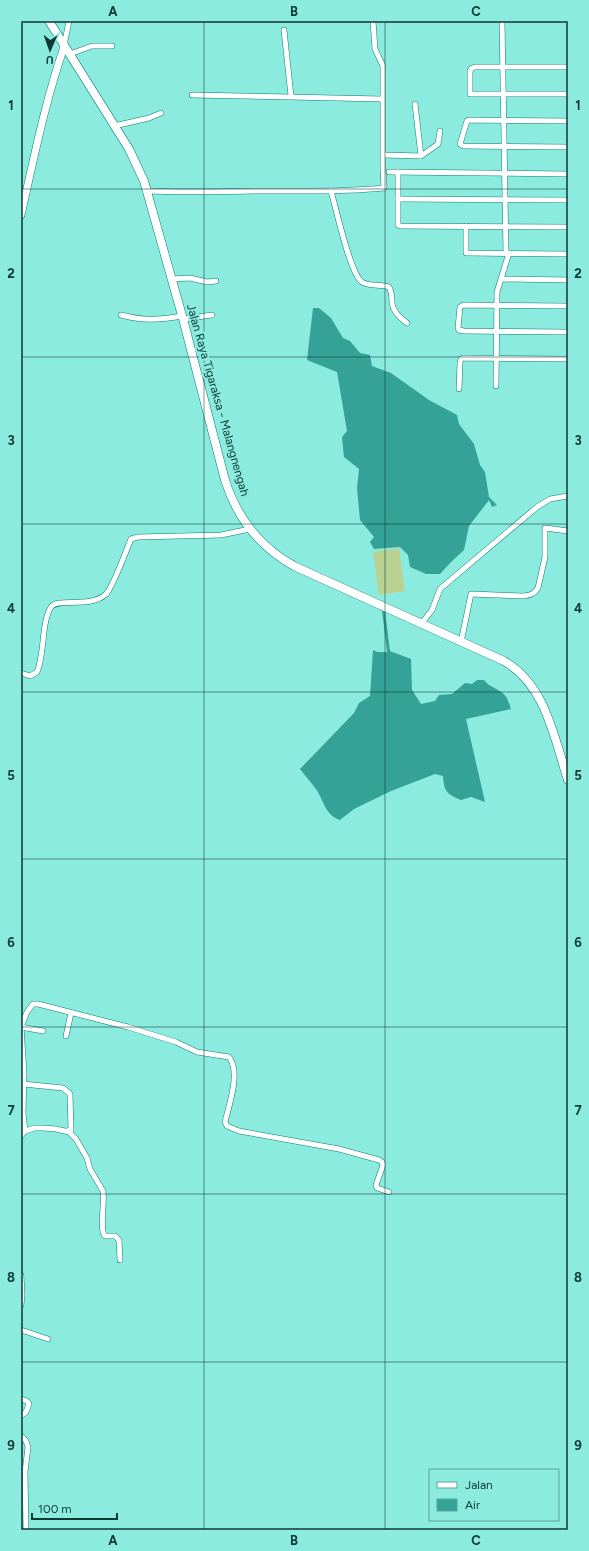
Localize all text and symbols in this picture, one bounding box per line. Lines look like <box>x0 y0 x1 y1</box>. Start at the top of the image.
text: A <box>108 4 118 19</box>
text: B <box>290 4 298 19</box>
text: C <box>471 4 481 19</box>
north arrow <box>30 30 70 70</box>
text: U <box>45 53 54 66</box>
text: 1 <box>8 98 14 113</box>
text: 1 <box>575 98 581 113</box>
text: 2 <box>7 266 15 281</box>
text: 2 <box>574 266 582 281</box>
street label: Jalan Raya Tigaraksa - Malangnengah <box>184 302 252 498</box>
text: 3 <box>7 433 15 448</box>
text: 3 <box>574 433 582 448</box>
text: 4 <box>7 601 15 616</box>
text: 4 <box>574 601 582 616</box>
text: 5 <box>7 768 15 783</box>
text: 5 <box>574 768 582 783</box>
text: 6 <box>7 935 15 950</box>
text: 6 <box>574 935 582 950</box>
text: 7 <box>7 1103 15 1118</box>
text: 7 <box>574 1103 582 1118</box>
text: 8 <box>7 1270 15 1285</box>
text: 8 <box>574 1270 582 1285</box>
text: 9 <box>7 1438 15 1453</box>
text: 9 <box>574 1438 582 1453</box>
legend <box>429 1469 559 1521</box>
text: Jalan <box>465 1478 493 1492</box>
scale bar <box>32 1495 117 1521</box>
text: Air <box>465 1498 480 1512</box>
text: 100 m <box>38 1502 72 1516</box>
text: A <box>108 1533 118 1548</box>
text: B <box>290 1533 298 1548</box>
text: C <box>471 1533 481 1548</box>

